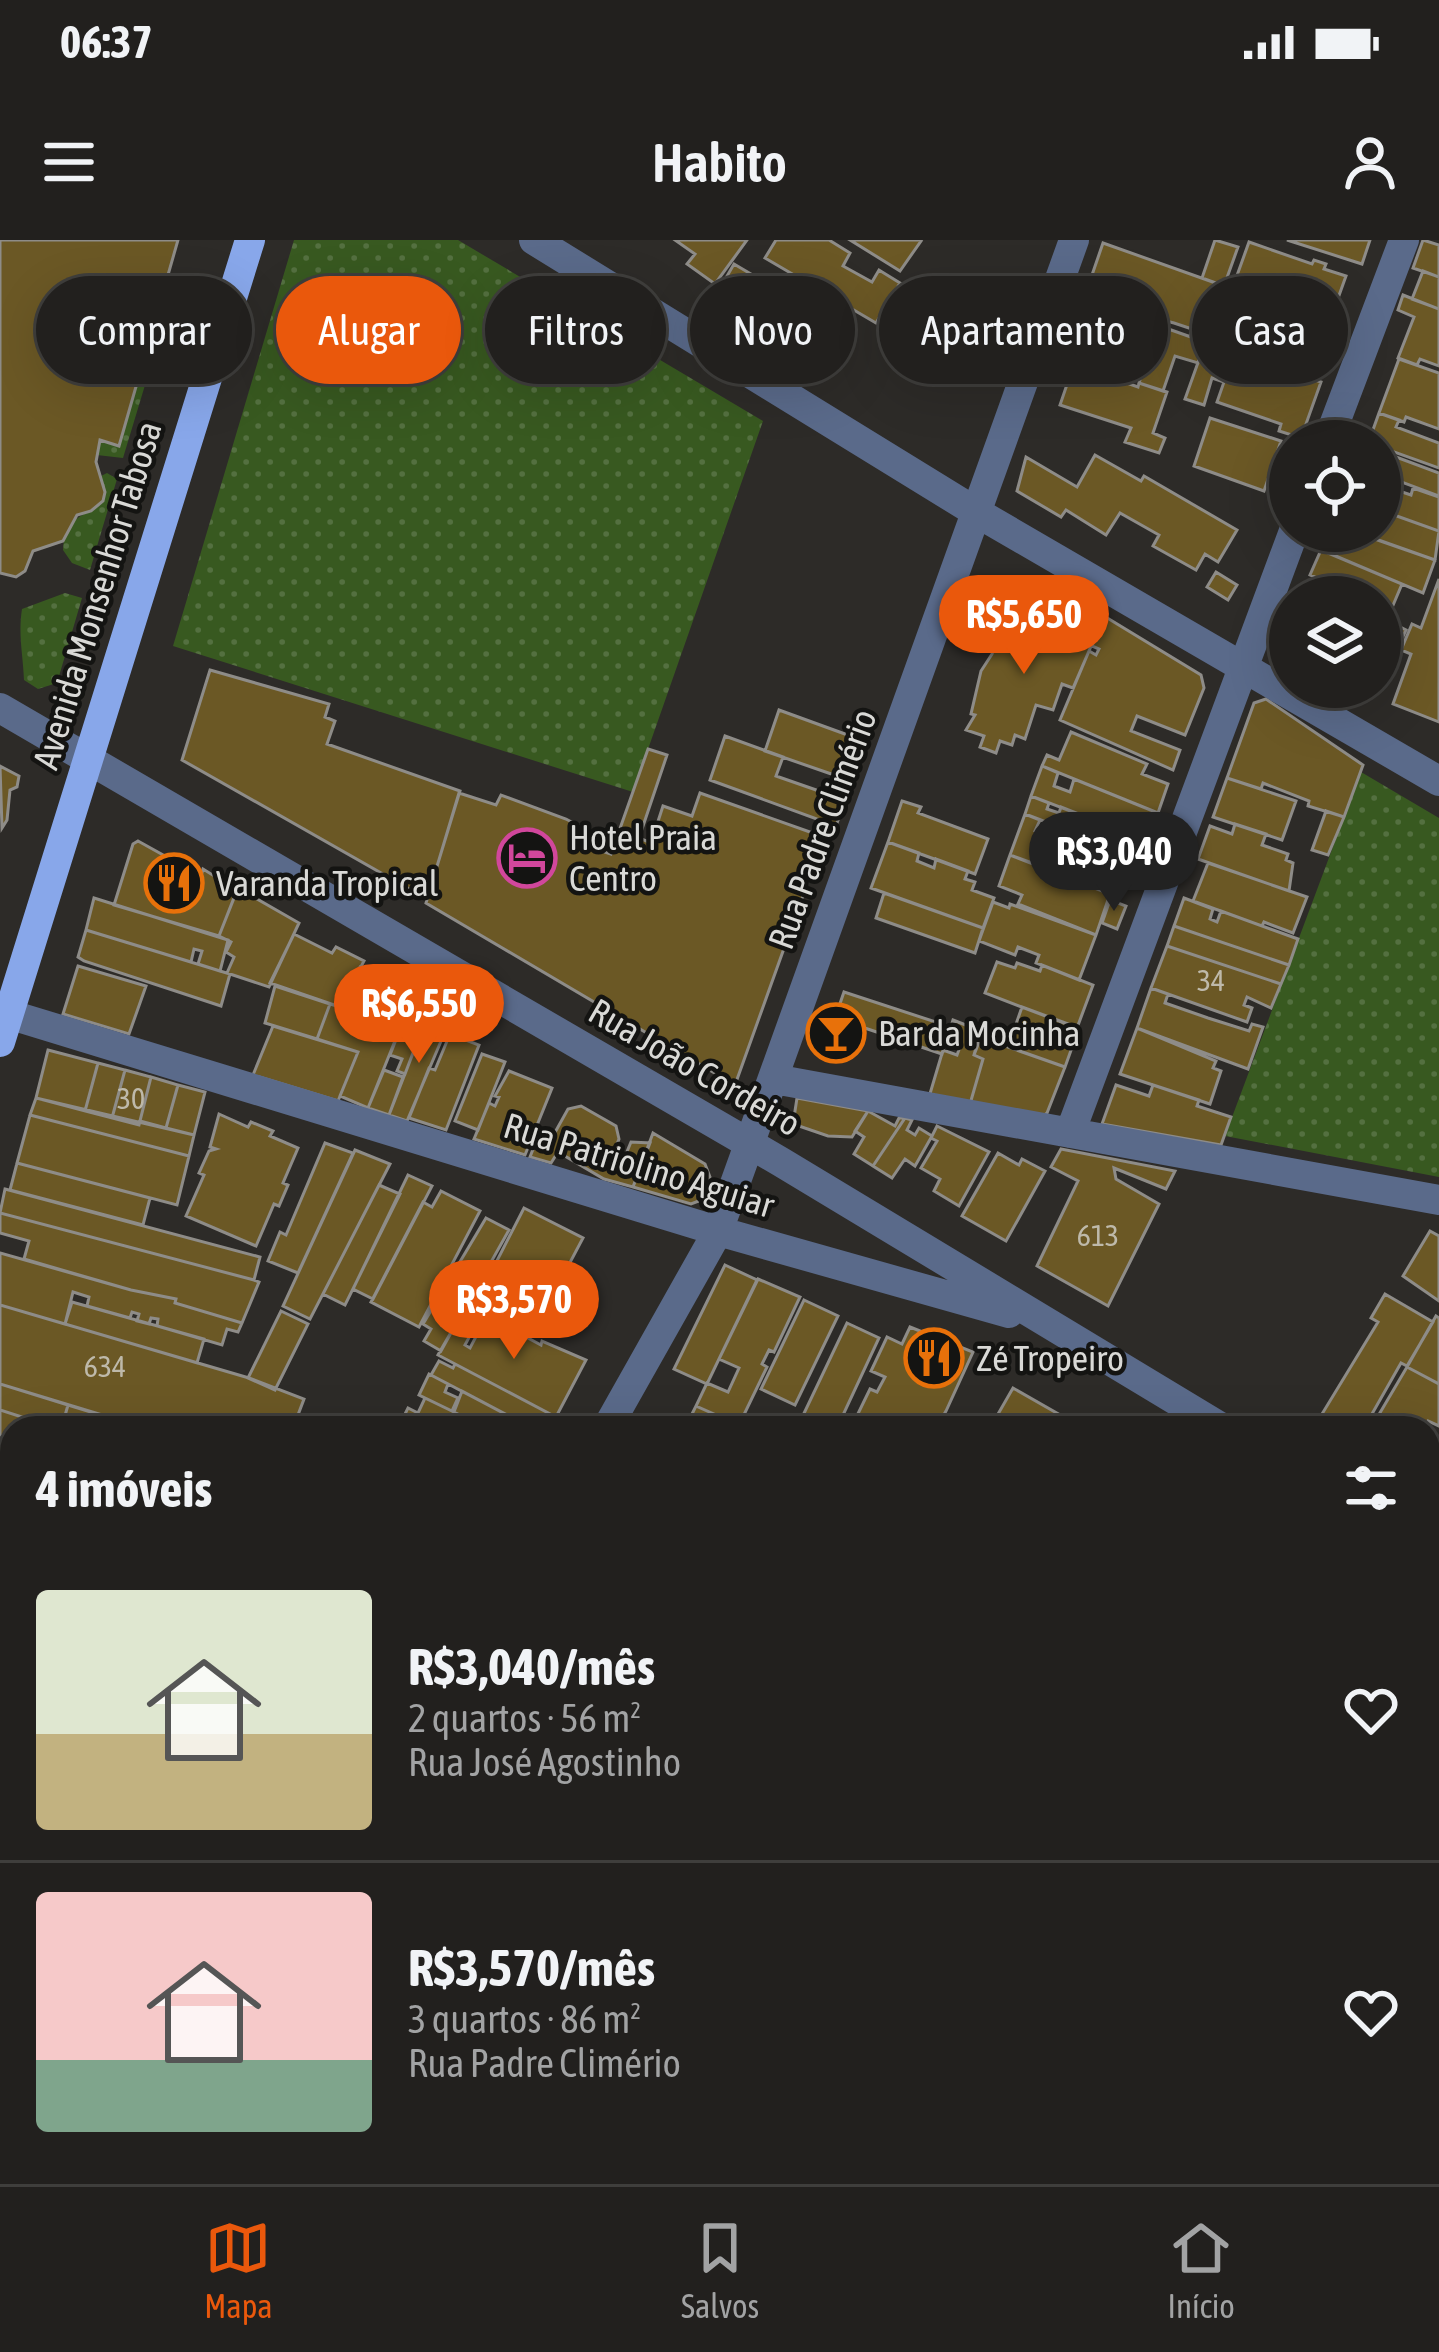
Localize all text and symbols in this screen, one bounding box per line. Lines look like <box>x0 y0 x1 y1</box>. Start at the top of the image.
text: 06:37 <box>60 16 153 68</box>
icon: menu <box>36 129 102 195</box>
icon: person <box>1337 129 1403 195</box>
text: Habito <box>652 132 787 193</box>
chip: Comprar <box>36 276 252 384</box>
chip: Alugar <box>276 276 461 384</box>
chip: Filtros <box>485 276 666 384</box>
chip: Novo <box>690 276 855 384</box>
chip: Apartamento <box>879 276 1168 384</box>
chip: Casa <box>1192 276 1348 384</box>
street label: Avenida Monsenhor Tabosa <box>24 416 170 774</box>
map controls <box>1269 420 1401 708</box>
button: locate <box>1269 420 1401 552</box>
pin: R$5,650 <box>913 575 1135 677</box>
button: layers <box>1269 576 1401 708</box>
text: R$5,650 <box>966 592 1082 636</box>
street label: Rua Padre Climério <box>759 704 885 954</box>
pin: R$3,040 <box>1003 812 1225 914</box>
place label: Hotel Praia Centro <box>569 816 717 899</box>
hotel icon: Hotel Praia Centro <box>496 827 558 889</box>
text: R$3,040 <box>1056 829 1172 873</box>
restaurant icon: Varanda Tropical <box>143 852 205 914</box>
place label: Varanda Tropical <box>216 862 439 904</box>
house number: 34 <box>1197 963 1225 997</box>
pin: R$6,550 <box>308 964 530 1066</box>
text: R$6,550 <box>361 981 477 1025</box>
street label: Rua João Cordeiro <box>582 990 808 1144</box>
bar icon: Bar da Mocinha <box>805 1002 867 1064</box>
place label: Bar da Mocinha <box>878 1012 1080 1054</box>
house number: 30 <box>117 1081 145 1115</box>
street label: Rua Patriolino Aguiar <box>499 1104 780 1226</box>
house number: 613 <box>1077 1218 1119 1252</box>
pin: R$3,570 <box>403 1260 625 1362</box>
text: R$3,570 <box>456 1277 572 1321</box>
restaurant icon: Zé Tropeiro <box>903 1327 965 1389</box>
place label: Zé Tropeiro <box>976 1337 1124 1379</box>
house number: 634 <box>84 1349 126 1383</box>
icon: filters <box>1338 1455 1404 1521</box>
text: 4 imóveis <box>36 1459 212 1518</box>
text: R$3,040/mês <box>408 1637 655 1696</box>
icon: home <box>132 1638 276 1782</box>
icon: heart <box>1338 1677 1404 1743</box>
text: 2 quartos · 56 m² <box>408 1696 641 1740</box>
text: Rua José Agostinho <box>408 1740 681 1784</box>
text: R$3,570/mês <box>408 1938 655 1997</box>
icon: home <box>132 1940 276 2084</box>
icon: heart <box>1338 1979 1404 2045</box>
text: 3 quartos · 86 m² <box>408 1997 641 2041</box>
text: Rua Padre Climério <box>408 2041 681 2085</box>
tab: Mapa <box>204 2215 273 2325</box>
tab: Salvos <box>681 2215 759 2325</box>
tab: Início <box>1167 2215 1235 2325</box>

